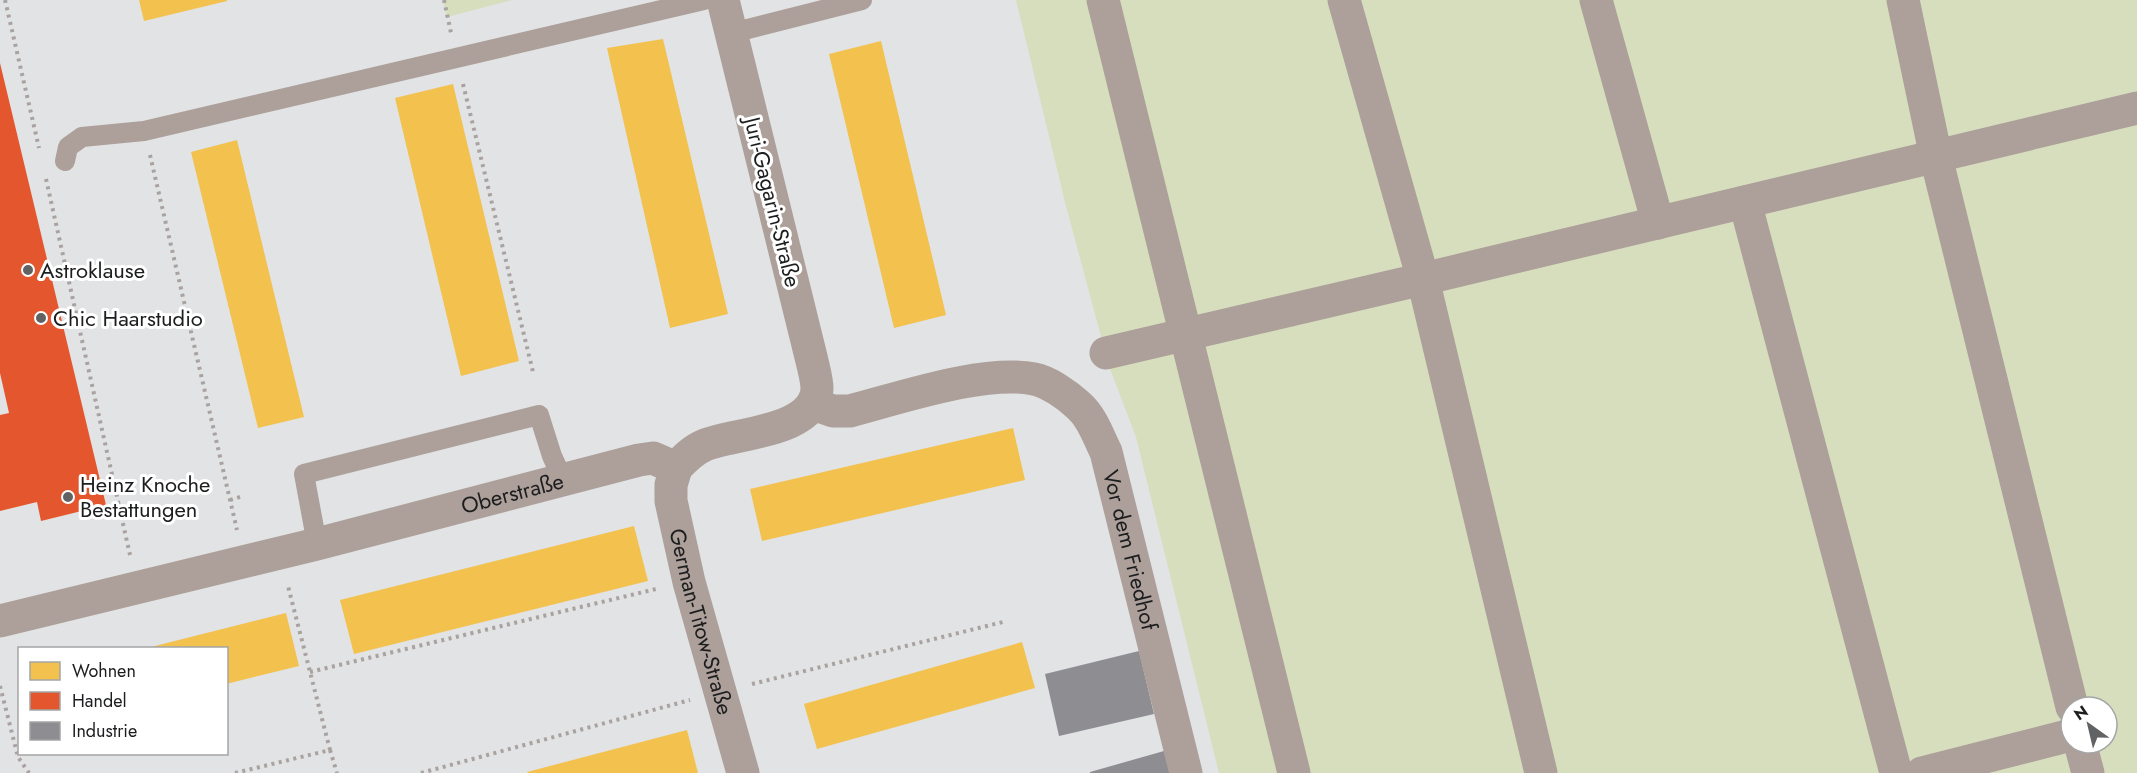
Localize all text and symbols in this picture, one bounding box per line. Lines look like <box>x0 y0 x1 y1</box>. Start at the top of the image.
street label: Juri-Gagarin-Straße <box>736 111 810 290</box>
place label: Astroklause <box>40 254 145 286</box>
marker: Astroklause <box>21 263 35 277</box>
place label: Chic Haarstudio <box>53 302 203 334</box>
marker: Chic Haarstudio <box>34 311 48 325</box>
street label: Oberstraße <box>457 464 567 522</box>
street label: Vor dem Friedhof <box>1095 466 1166 634</box>
place label: Heinz Knoche Bestattungen <box>80 468 210 525</box>
marker: Heinz Knoche Bestattungen <box>61 490 75 504</box>
street label: German-Titow-Straße <box>662 525 742 718</box>
legend <box>18 647 228 755</box>
text: Wohnen <box>72 658 136 684</box>
text: Handel <box>72 688 127 714</box>
north arrow <box>2059 695 2119 755</box>
text: N <box>2069 700 2093 726</box>
text: Industrie <box>72 718 137 744</box>

